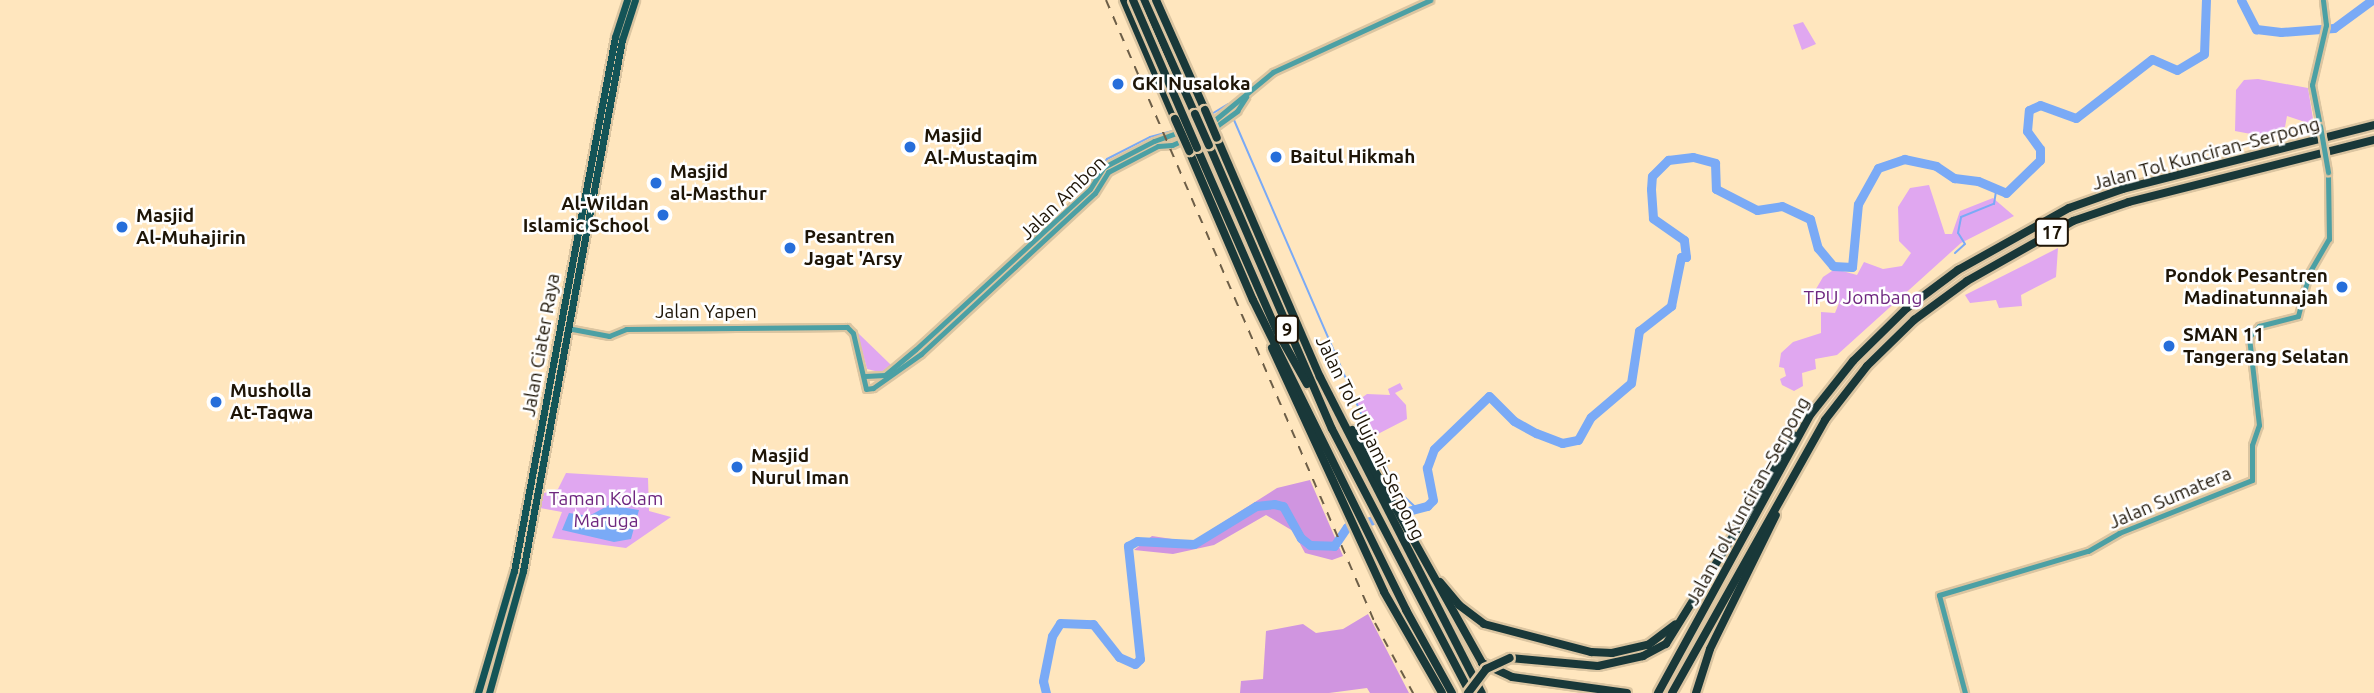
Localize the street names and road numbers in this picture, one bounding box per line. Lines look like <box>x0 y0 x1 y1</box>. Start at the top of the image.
street label: Jalan Tol Kunciran–Serpong <box>2090 113 2322 195</box>
street label: Jalan Ambon <box>1015 151 1111 245</box>
road number: 17 <box>2035 218 2070 246</box>
street label: Jalan Ciater Raya <box>517 272 565 418</box>
street label: Jalan Yapen <box>655 301 757 323</box>
road number: 9 <box>1275 314 1299 344</box>
street label: Jalan Tol Ulujami–Serpong <box>1311 332 1429 544</box>
street label: Jalan Tol Kunciran–Serpong <box>1681 393 1815 609</box>
street label: Jalan Sumatera <box>2105 462 2235 534</box>

